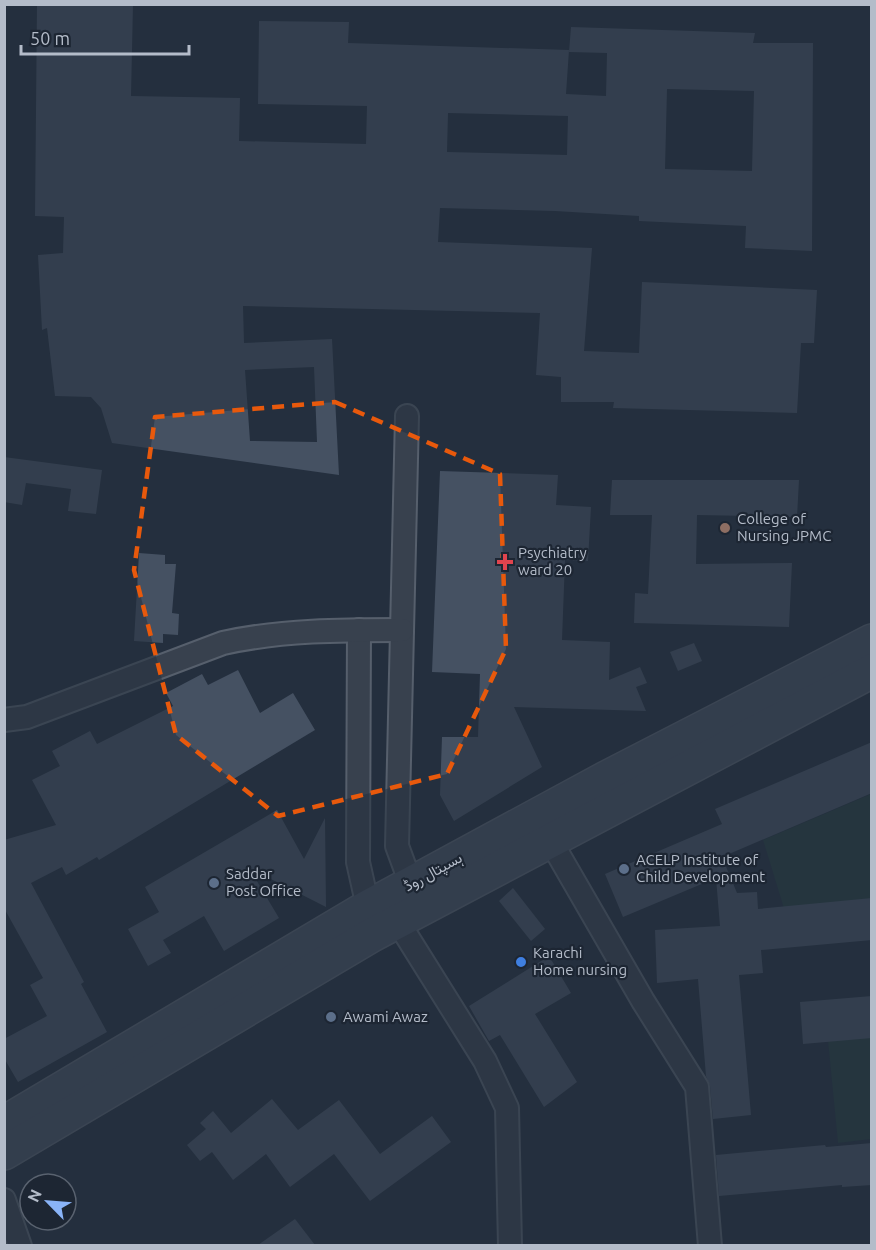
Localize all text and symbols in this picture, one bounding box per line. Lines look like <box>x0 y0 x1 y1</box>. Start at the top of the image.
scale bar <box>21 18 189 56</box>
text: 50 m <box>30 28 70 48</box>
place label: College of Nursing JPMC <box>737 510 831 544</box>
marker: College of Nursing JPMC <box>718 521 732 535</box>
place label: Psychiatry ward 20 <box>518 544 587 578</box>
marker: Psychiatry ward 20 <box>496 553 514 571</box>
street label: ہسپتال روڈ <box>401 849 466 896</box>
place label: ACELP Institute of Child Development <box>636 851 765 885</box>
marker: ACELP Institute of Child Development <box>617 862 631 876</box>
place label: Saddar Post Office <box>226 865 301 899</box>
marker: Saddar Post Office <box>207 876 221 890</box>
place label: Karachi Home nursing <box>533 944 627 978</box>
marker: Karachi Home nursing <box>514 955 528 969</box>
place label: Awami Awaz <box>343 1008 428 1025</box>
marker: Awami Awaz <box>324 1010 338 1024</box>
north arrow <box>18 1172 78 1232</box>
text: N <box>24 1186 45 1205</box>

